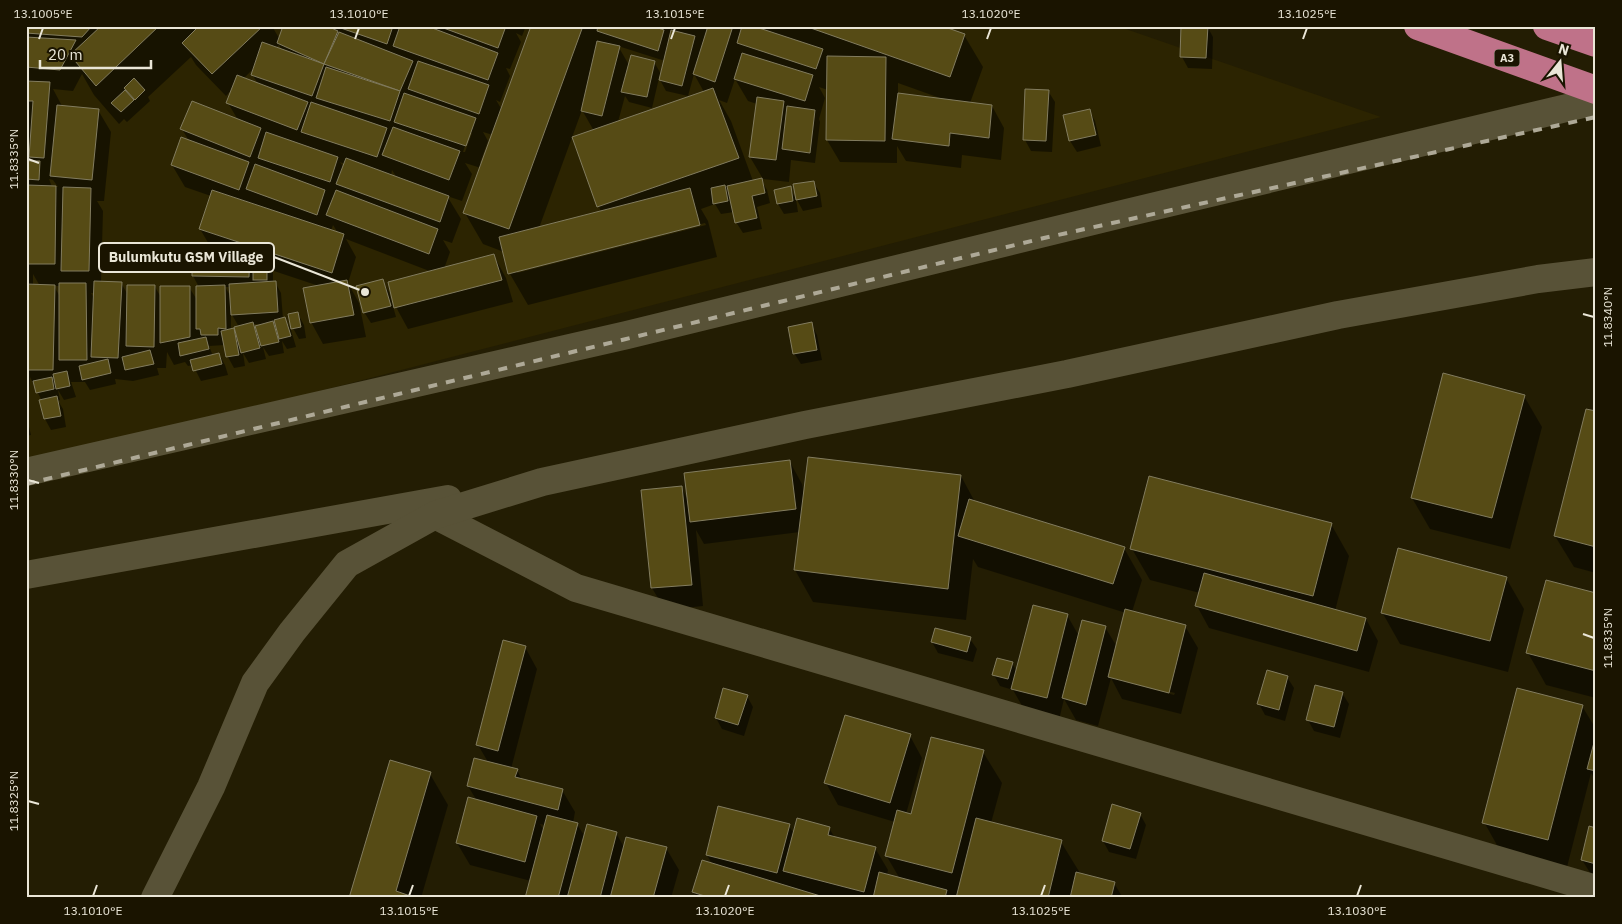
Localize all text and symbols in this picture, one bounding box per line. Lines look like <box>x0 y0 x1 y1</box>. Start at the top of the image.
text: 13.1005°E <box>13 6 73 21</box>
text: 13.1010°E <box>329 6 389 21</box>
text: 13.1015°E <box>645 6 705 21</box>
text: 13.1020°E <box>961 6 1021 21</box>
text: 13.1025°E <box>1277 6 1337 21</box>
scale bar <box>40 38 151 70</box>
north arrow <box>1534 38 1584 88</box>
text: N <box>1556 39 1571 60</box>
text: 20 m <box>48 45 83 64</box>
road number: A3 <box>1494 49 1520 66</box>
text: 11.8335°N <box>6 129 21 189</box>
callout: Bulumkutu GSM Village <box>99 243 274 272</box>
text: Bulumkutu GSM Village <box>109 248 263 266</box>
text: 11.8340°N <box>1600 287 1615 347</box>
text: 11.8330°N <box>6 450 21 510</box>
text: 11.8335°N <box>1600 608 1615 668</box>
text: 11.8325°N <box>6 771 21 831</box>
text: 13.1010°E <box>63 903 123 918</box>
text: 13.1015°E <box>379 903 439 918</box>
text: 13.1020°E <box>695 903 755 918</box>
text: 13.1025°E <box>1011 903 1071 918</box>
text: 13.1030°E <box>1327 903 1387 918</box>

